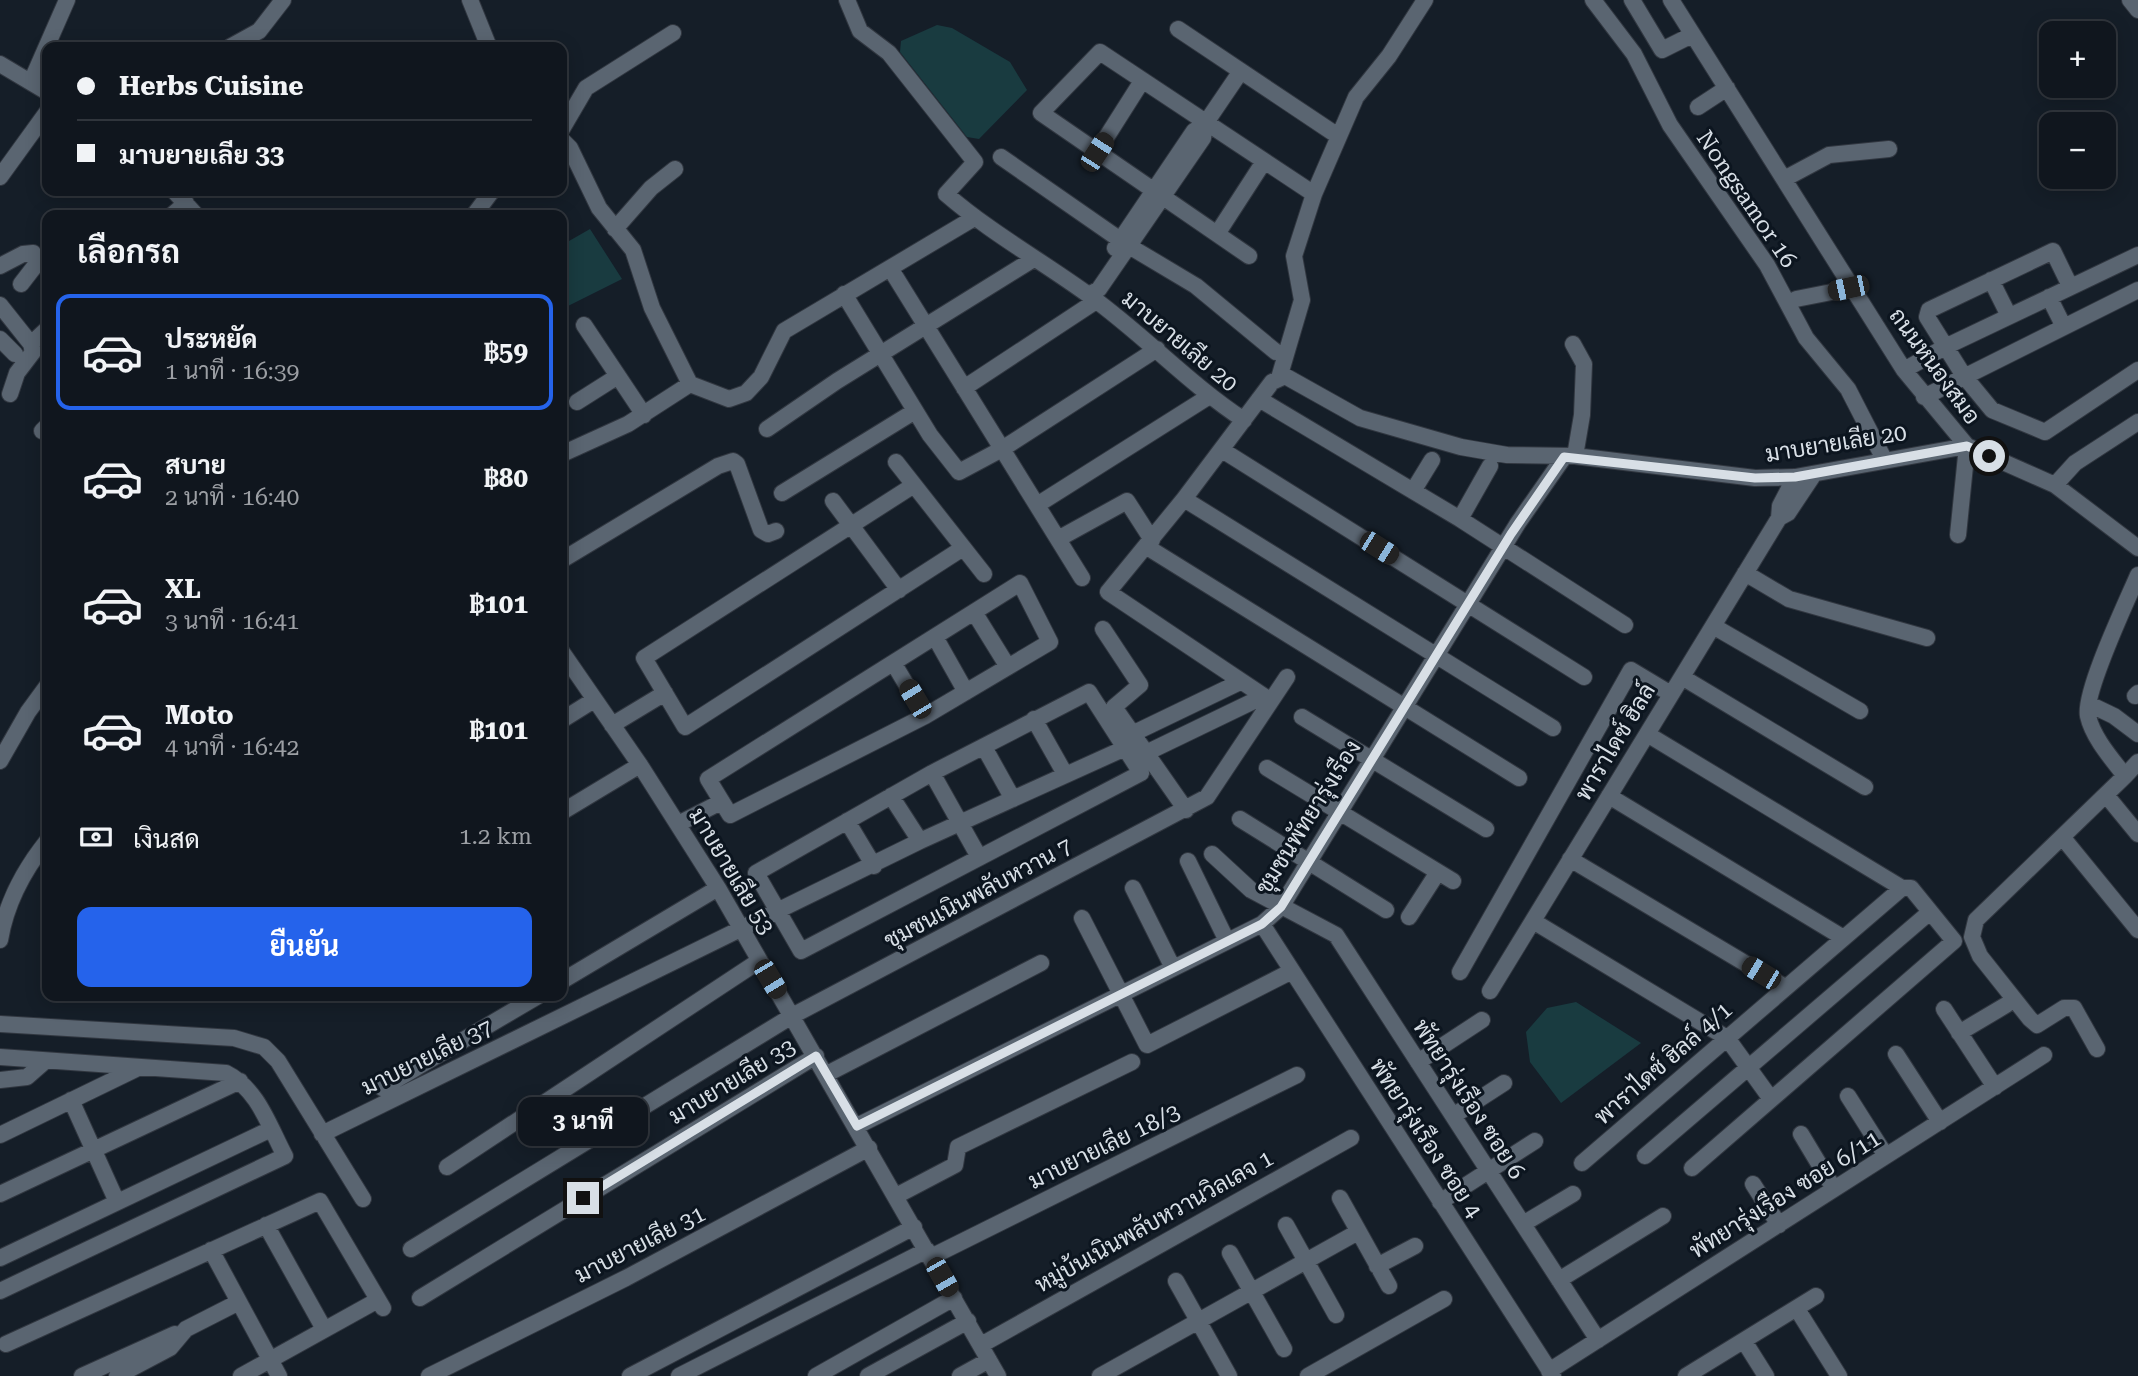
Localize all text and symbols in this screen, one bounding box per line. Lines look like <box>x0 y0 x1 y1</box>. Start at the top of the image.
map controls <box>2039 21 2116 189</box>
button: + <box>2039 21 2116 98</box>
text: Herbs Cuisine <box>119 71 304 101</box>
button: − <box>2039 112 2116 189</box>
street label: Nongsamor 16 <box>1691 126 1802 273</box>
car <box>1077 129 1118 175</box>
text: มาบยายเลีย 33 <box>119 140 284 170</box>
text: เลือกรถ <box>77 233 180 271</box>
car <box>1826 273 1871 303</box>
street label: มาบยายเลีย 20 <box>1116 284 1244 398</box>
street label: ถนนหนองสมอ <box>1883 303 1986 430</box>
icon: car <box>81 321 144 384</box>
text: ประหยัด <box>165 324 258 354</box>
text: ฿59 <box>484 337 528 367</box>
text: 1 นาที · 16:39 <box>165 358 300 385</box>
street label: มาบยายเลีย 20 <box>1763 417 1909 468</box>
route start <box>1973 440 2005 472</box>
icon: car <box>81 447 144 510</box>
text: สบาย <box>165 450 226 480</box>
text: ฿80 <box>484 463 528 493</box>
text: 2 นาที · 16:40 <box>165 484 300 511</box>
car <box>1356 528 1403 568</box>
icon: car <box>81 573 144 636</box>
text: XL <box>165 574 201 604</box>
text: ฿101 <box>470 589 528 619</box>
text: 3 นาที · 16:41 <box>165 608 300 635</box>
car <box>896 676 935 722</box>
street label: พาราไดซ์ ฮิลล์ <box>1567 677 1661 806</box>
icon: car <box>81 699 144 762</box>
text: Moto <box>165 700 234 730</box>
text: ฿101 <box>470 715 528 745</box>
text: 4 นาที · 16:42 <box>165 734 300 761</box>
street label: ชุมชนพัทยารุ่งเรือง <box>1249 734 1368 900</box>
street label: มาบยายเลีย 53 <box>683 802 782 939</box>
icon: cash <box>77 818 115 856</box>
text: 1.2 km <box>459 823 532 850</box>
text: เงินสด <box>133 824 200 854</box>
street label: ชุมชนเนินพลับหวาน 7 <box>879 832 1078 956</box>
button: ยืนยัน <box>77 907 532 987</box>
car <box>1738 953 1785 993</box>
car <box>751 956 790 1002</box>
street label: พาราไดซ์ ฮิลล์ 4/1 <box>1587 994 1738 1130</box>
street label: มาบยายเลีย 37 <box>356 1012 497 1101</box>
street label: พัทยารุ่งเรือง ซอย 6 <box>1405 1013 1532 1185</box>
street label: มาบยายเลีย 33 <box>663 1031 800 1130</box>
street label: พัทยารุ่งเรือง ซอย 4 <box>1362 1052 1489 1224</box>
callout: 3 นาที <box>518 1096 648 1146</box>
street label: มาบยายเลีย 18/3 <box>1023 1096 1184 1195</box>
text: 3 นาที <box>553 1108 613 1135</box>
street label: พัทยารุ่งเรือง ซอย 6/11 <box>1684 1123 1887 1266</box>
street label: หมู่บ้นเนินพลับหวานวิลเลจ 1 <box>1029 1143 1280 1301</box>
route end <box>567 1182 599 1214</box>
street label: มาบยายเลีย 31 <box>570 1198 710 1289</box>
car <box>923 1254 962 1300</box>

